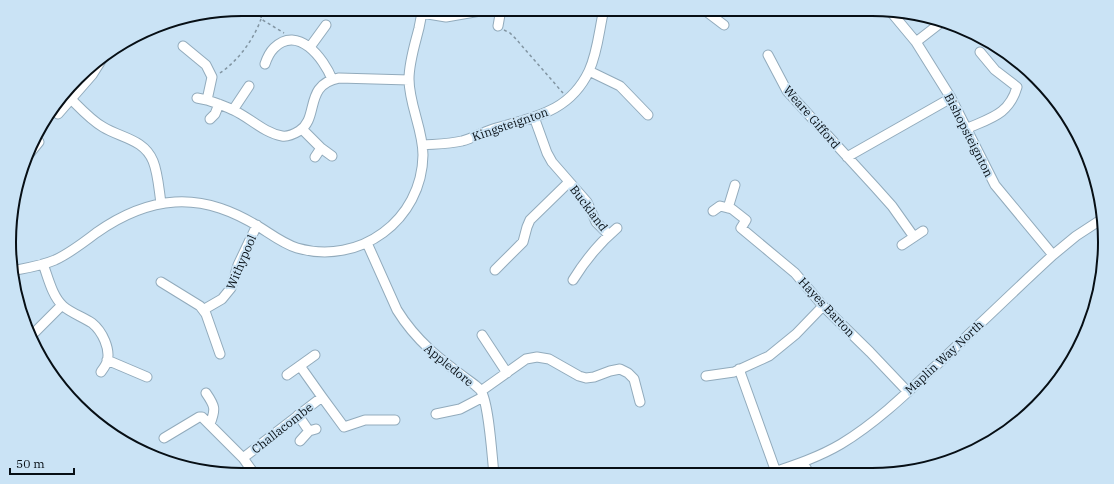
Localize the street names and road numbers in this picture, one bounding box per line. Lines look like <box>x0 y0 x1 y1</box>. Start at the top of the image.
street label: Weare Gifford <box>781 82 843 152</box>
street label: Bishopsteignton <box>941 90 997 180</box>
street label: Kingsteignton <box>470 104 550 144</box>
street label: Buckland <box>567 182 611 234</box>
street label: Withypool <box>223 232 259 292</box>
street label: Hayes Barton <box>796 274 859 340</box>
street label: Maplin Way North <box>902 316 987 397</box>
street label: Appledore <box>421 341 477 389</box>
street label: Challacombe <box>248 399 316 457</box>

